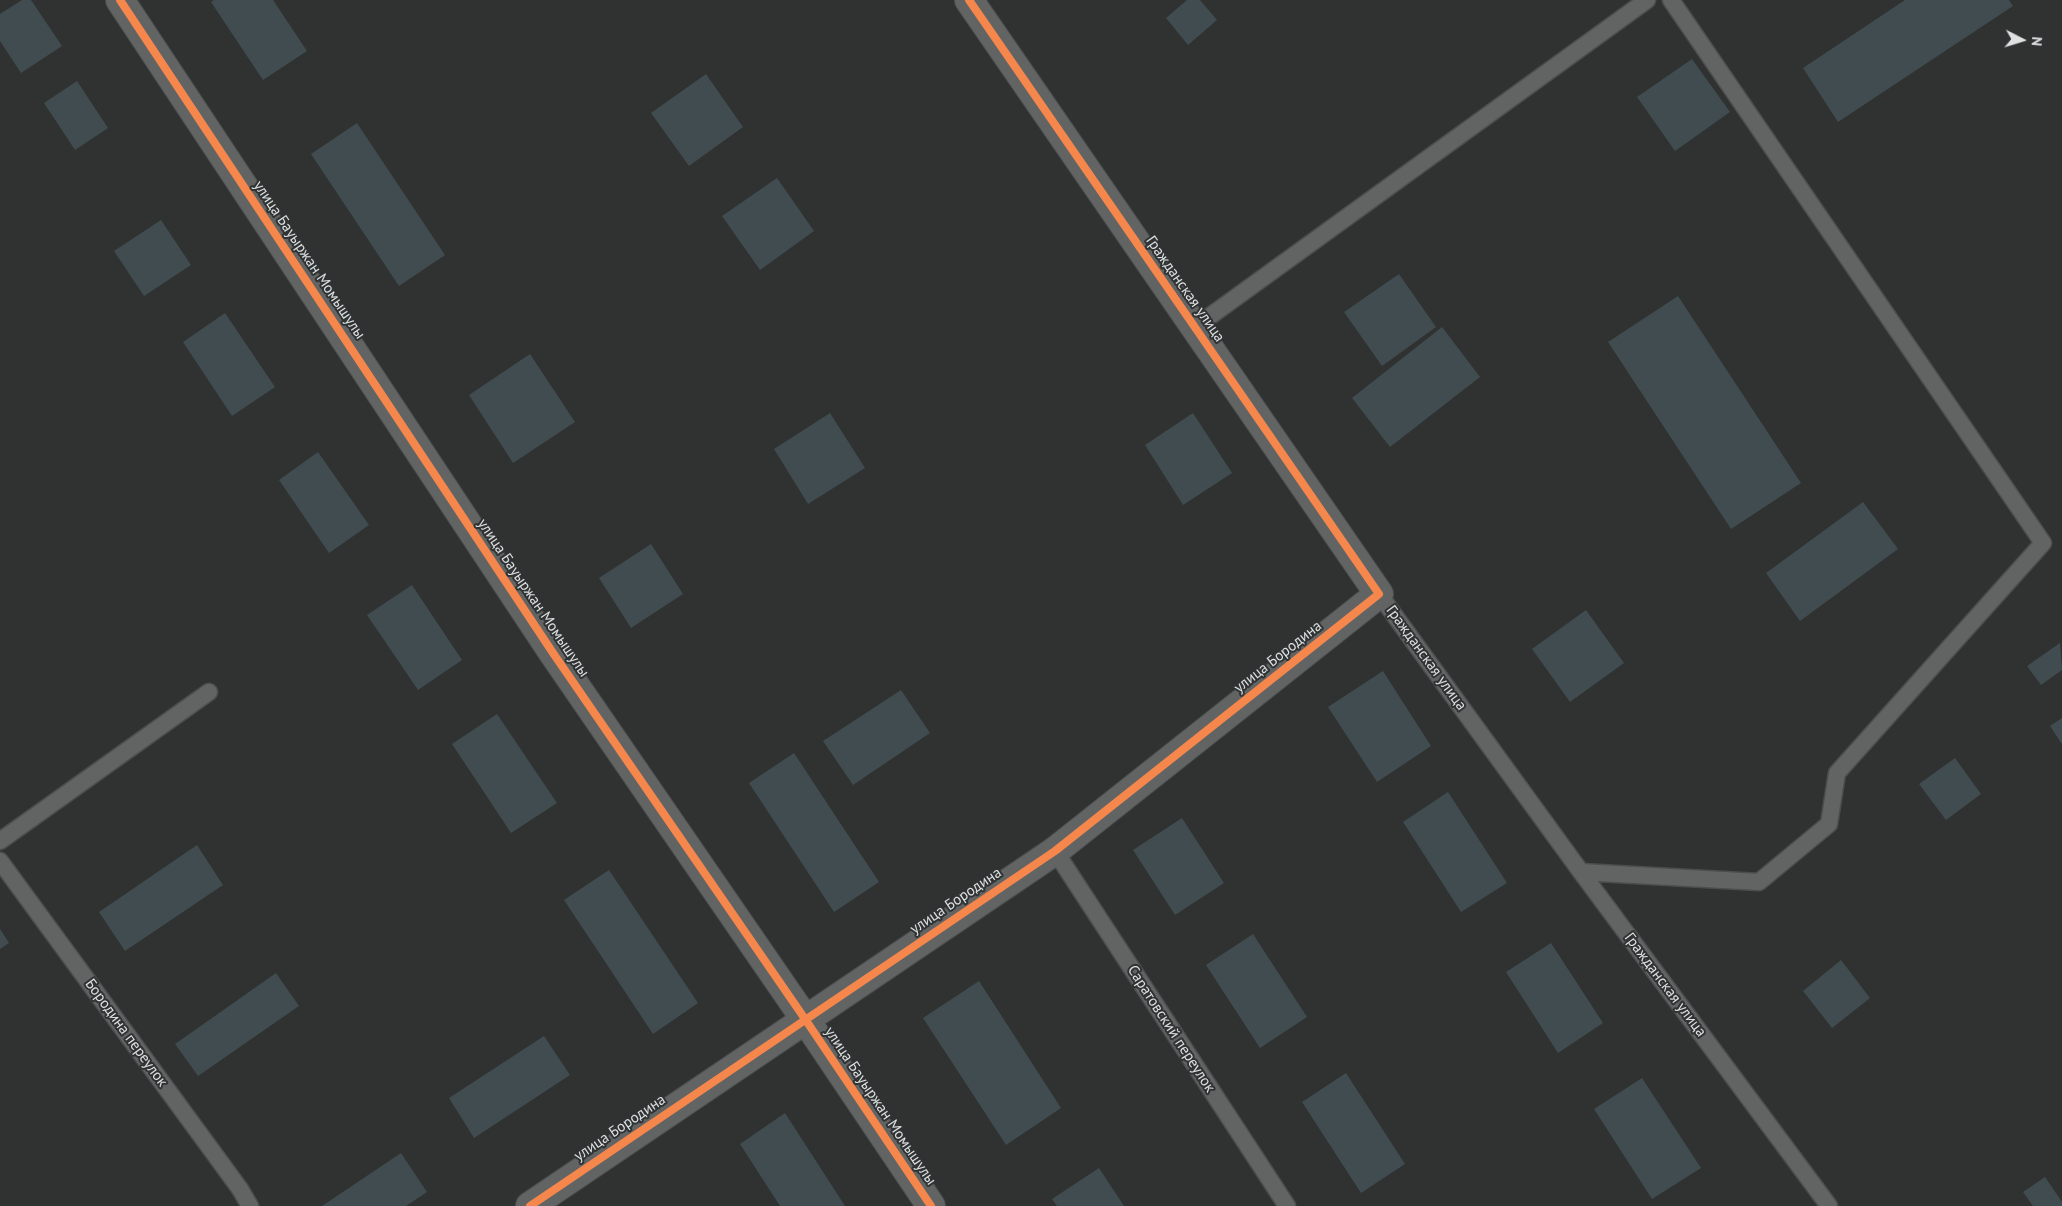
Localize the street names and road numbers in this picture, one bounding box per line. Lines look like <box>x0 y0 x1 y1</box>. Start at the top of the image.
street label: улица Бауыржан Момышулы <box>249 177 369 343</box>
street label: Гражданская улица <box>1142 233 1228 345</box>
street label: улица Бауыржан Момышулы <box>473 515 593 681</box>
street label: Гражданская улица <box>1382 602 1470 714</box>
street label: улица Бородина <box>1231 617 1325 697</box>
street label: улица Бородина <box>907 864 1005 938</box>
street label: Гражданская улица <box>1620 930 1710 1040</box>
street label: Саратовский переулок <box>1123 962 1219 1096</box>
street label: Бородина переулок <box>81 976 171 1090</box>
street label: улица Бауыржан Момышулы <box>820 1023 940 1189</box>
street label: улица Бородина <box>571 1091 669 1165</box>

